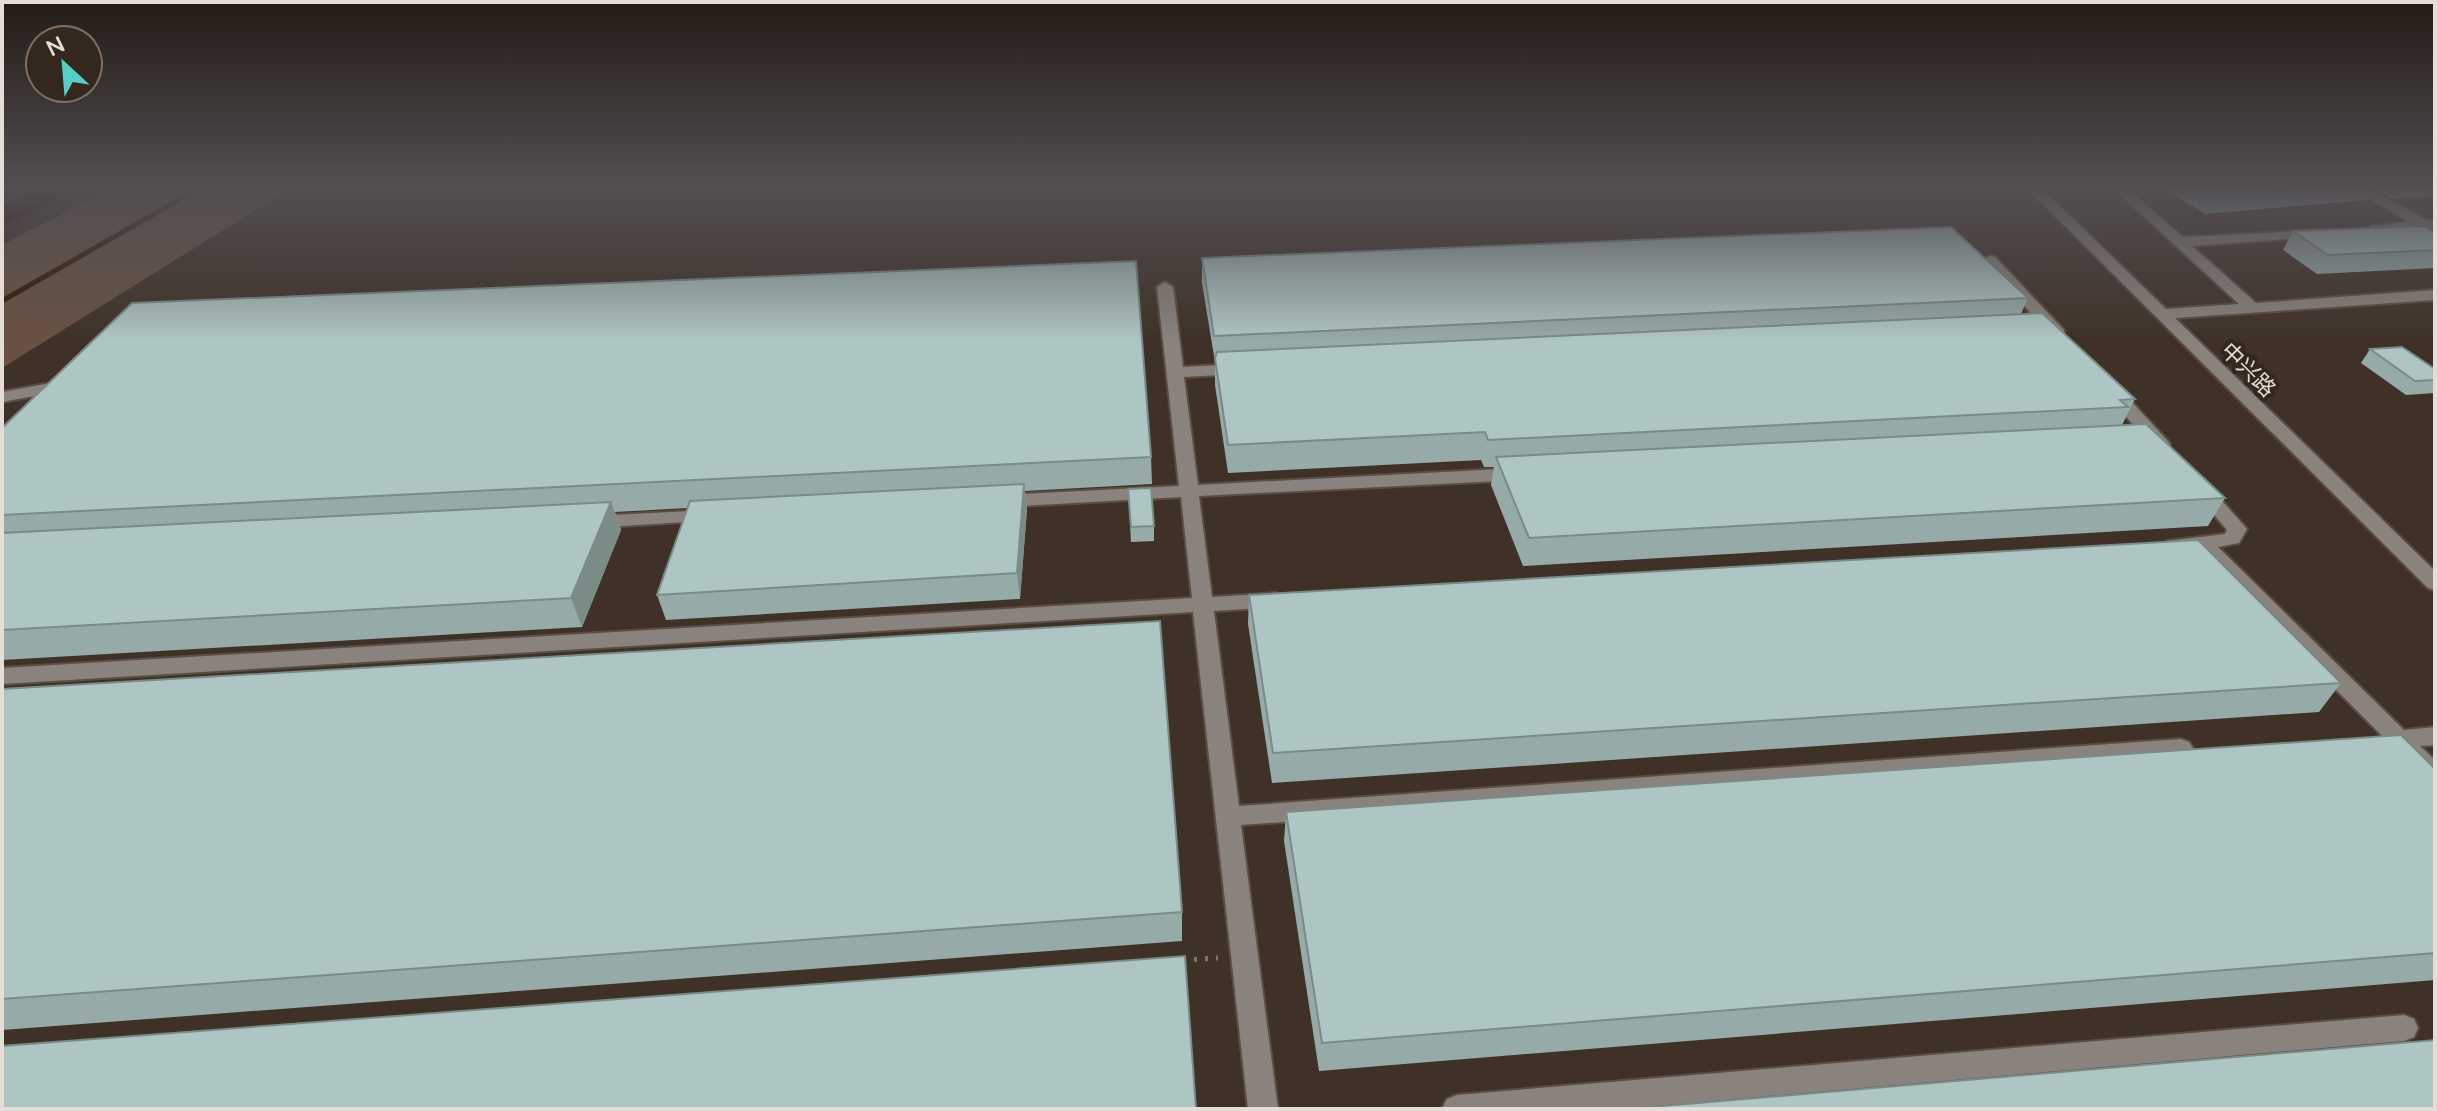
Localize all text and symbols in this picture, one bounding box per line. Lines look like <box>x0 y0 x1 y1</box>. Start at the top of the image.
north arrow <box>24 24 104 104</box>
text: N <box>41 30 69 61</box>
street label: 中兴路 <box>2216 336 2282 402</box>

